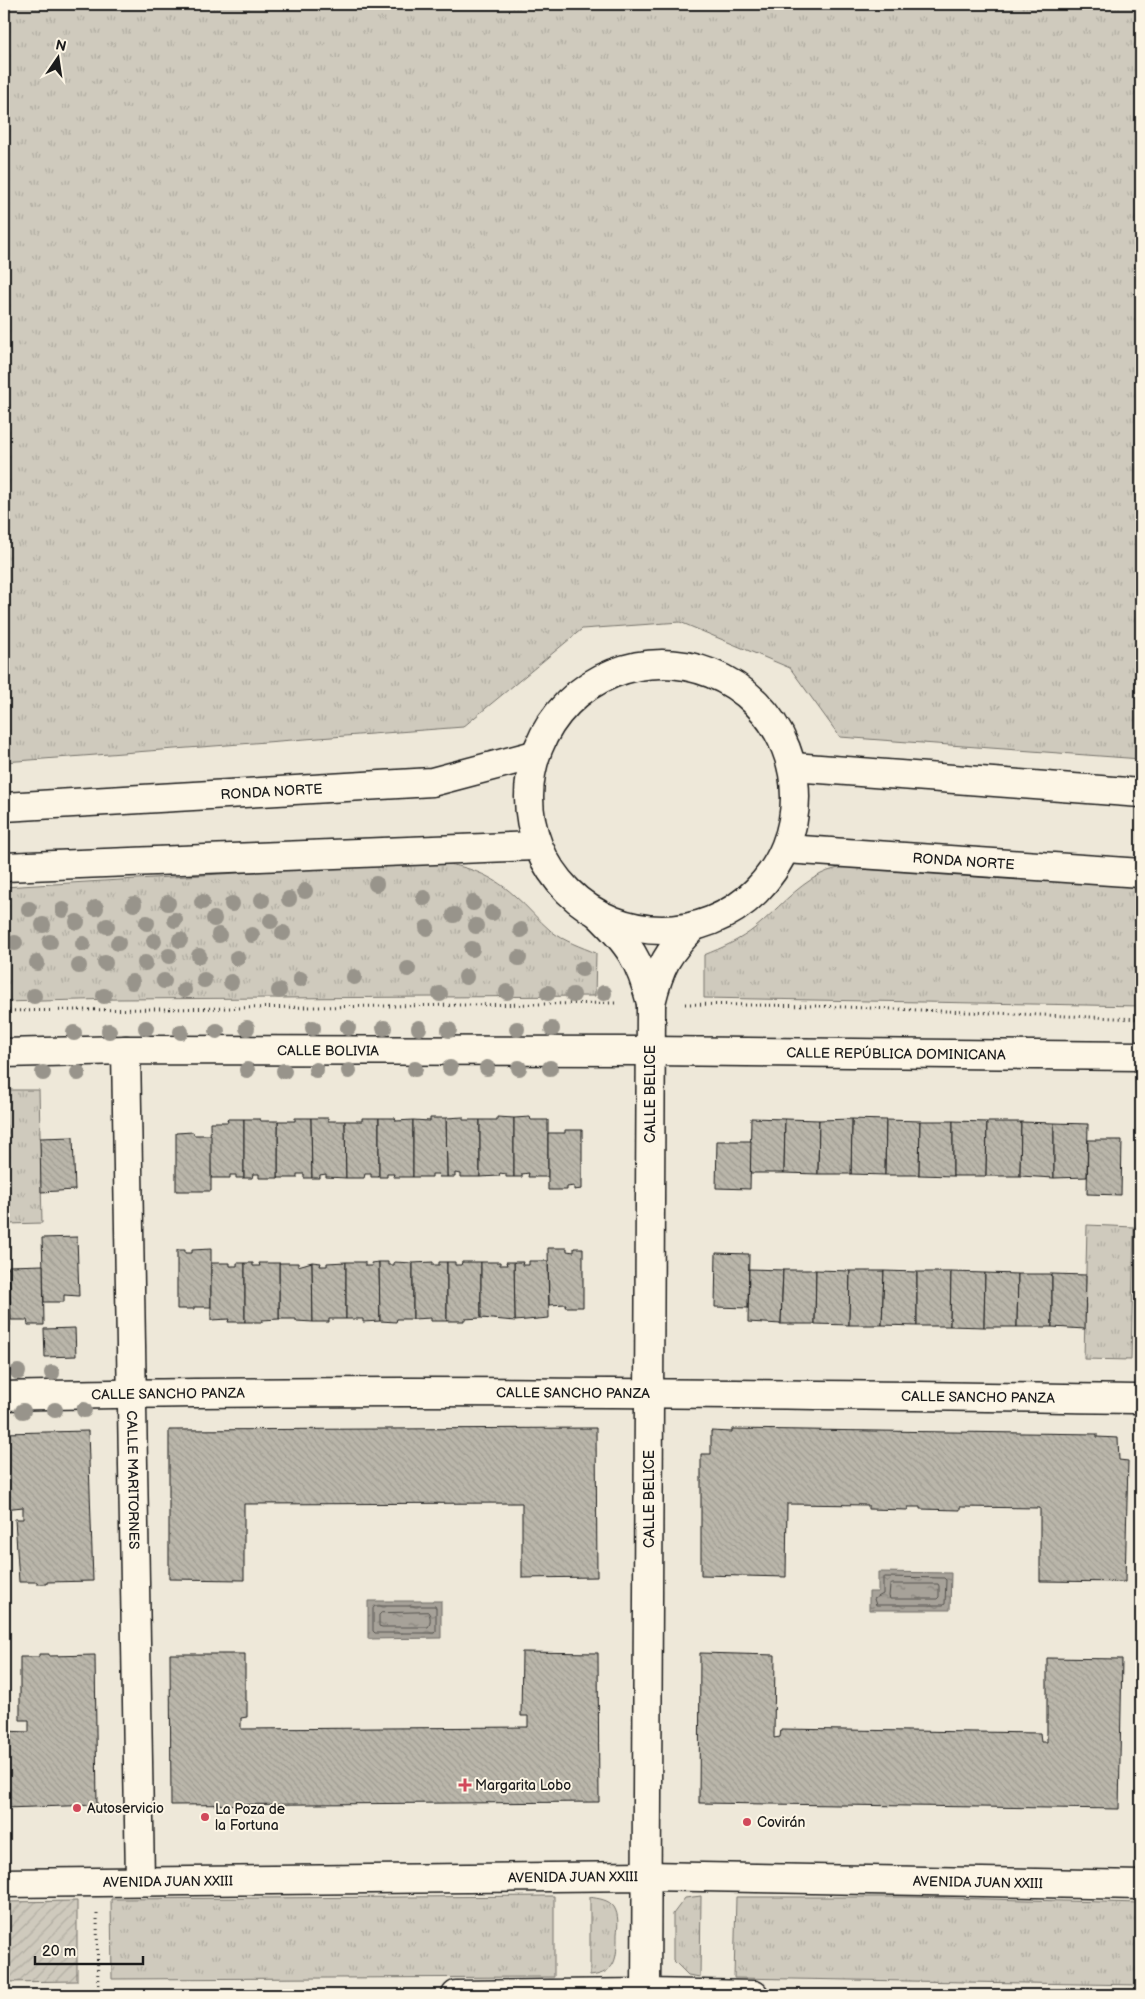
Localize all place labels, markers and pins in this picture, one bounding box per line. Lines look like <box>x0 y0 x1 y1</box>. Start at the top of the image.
place label: Margarita Lobo <box>475 1777 571 1794</box>
marker: Margarita Lobo <box>459 1779 471 1791</box>
place label: Autoservicio <box>87 1800 164 1817</box>
place label: La Poza de la Fortuna <box>215 1801 285 1834</box>
marker: Autoservicio <box>71 1802 83 1814</box>
marker: La Poza de la Fortuna <box>199 1811 211 1823</box>
place label: Covirán <box>757 1814 806 1831</box>
marker: Covirán <box>741 1816 753 1828</box>

